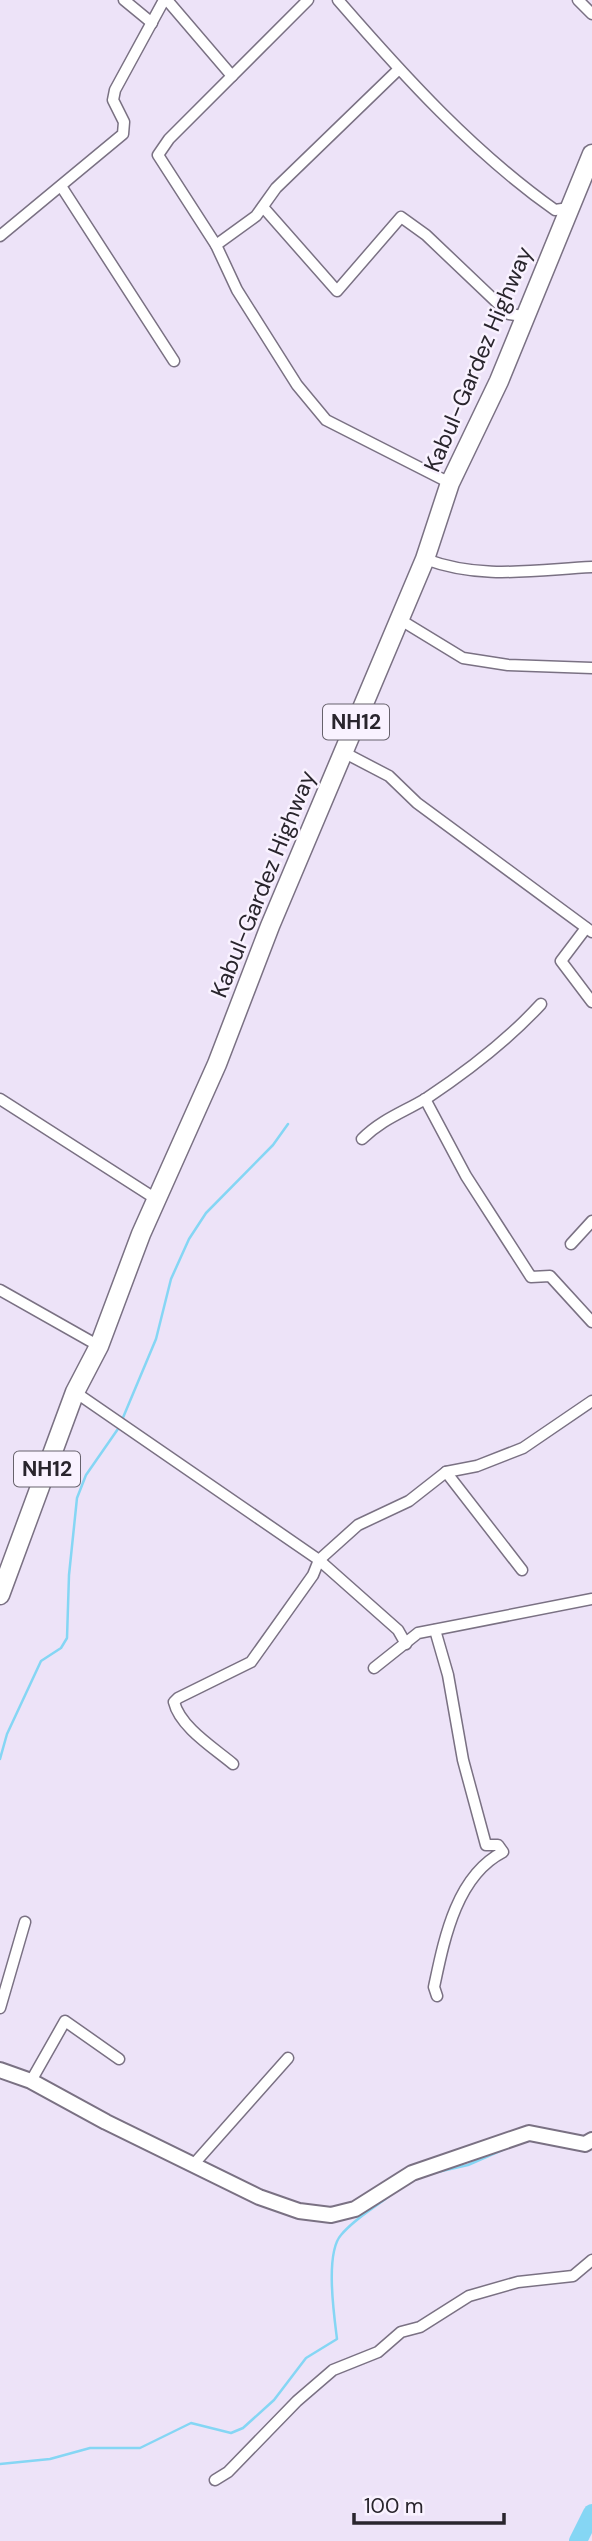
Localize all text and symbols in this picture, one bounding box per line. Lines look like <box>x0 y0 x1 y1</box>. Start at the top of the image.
street label: Kabul-Gardez Highway <box>417 242 539 476</box>
road number: NH12 <box>323 704 389 740</box>
street label: Kabul-Gardez Highway <box>204 766 322 1002</box>
road number: NH12 <box>14 1452 80 1486</box>
scale bar <box>354 2482 504 2526</box>
text: 100 m <box>364 2492 424 2520</box>

